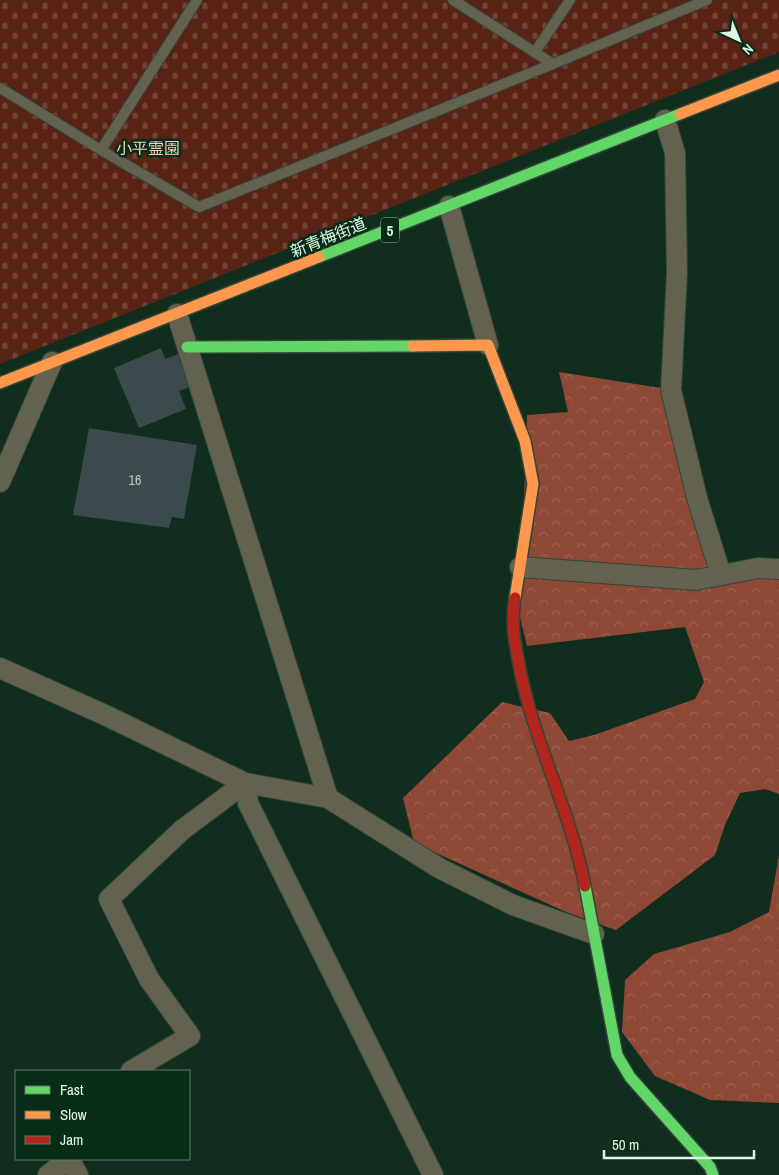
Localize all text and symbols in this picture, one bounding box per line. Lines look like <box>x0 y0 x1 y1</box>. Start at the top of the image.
north arrow <box>714 15 764 65</box>
text: N <box>739 40 757 59</box>
park label: 小平霊園 <box>116 137 180 159</box>
street label: 新青梅街道 <box>287 212 369 262</box>
road number: 5 <box>381 218 399 242</box>
house number: 16 <box>129 471 141 489</box>
legend <box>15 1070 190 1160</box>
text: Fast <box>60 1079 84 1100</box>
text: Slow <box>60 1104 87 1125</box>
scale bar <box>604 1128 754 1160</box>
text: Jam <box>60 1129 83 1150</box>
text: 50 m <box>612 1134 639 1155</box>

